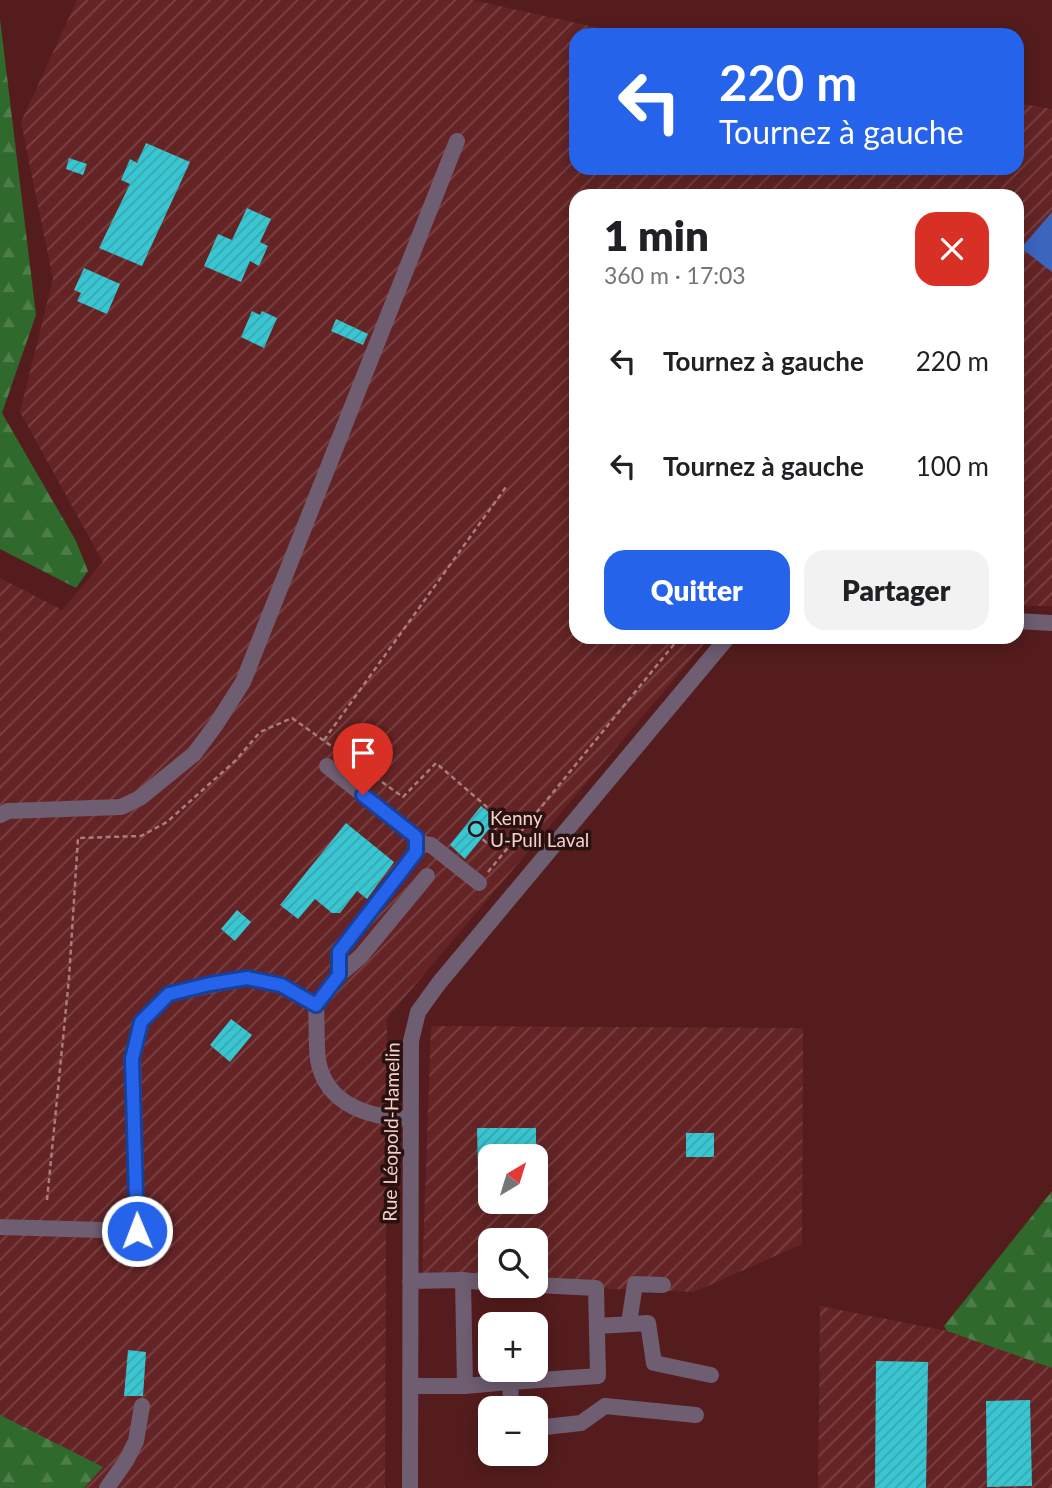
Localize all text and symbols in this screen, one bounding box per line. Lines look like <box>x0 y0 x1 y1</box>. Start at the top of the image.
text: 220 m <box>719 53 857 111</box>
icon: left <box>604 56 695 147</box>
text: Tournez à gauche <box>719 112 964 151</box>
text: 1 min <box>604 210 709 260</box>
button: close <box>915 212 989 286</box>
text: 360 m · 17:03 <box>604 261 746 289</box>
icon: left <box>604 342 642 380</box>
text: Tournez à gauche <box>663 345 864 377</box>
text: 220 m <box>916 345 989 377</box>
icon: left <box>604 447 642 485</box>
text: Tournez à gauche <box>663 450 864 482</box>
text: 100 m <box>916 450 989 482</box>
button: Quitter <box>604 550 790 630</box>
button: Partager <box>804 550 989 630</box>
pin <box>333 723 393 795</box>
icon: arrive <box>344 734 382 772</box>
place label: Kenny U-Pull Laval <box>490 806 589 851</box>
marker: Kenny U-Pull Laval <box>468 821 484 837</box>
street label: Rue Léopold-Hamelin <box>377 1042 404 1222</box>
north arrow <box>478 1144 548 1214</box>
map controls <box>478 1144 548 1466</box>
position arrow <box>100 1194 174 1268</box>
button: search <box>478 1228 548 1298</box>
button: + <box>478 1312 548 1382</box>
button: − <box>478 1396 548 1466</box>

